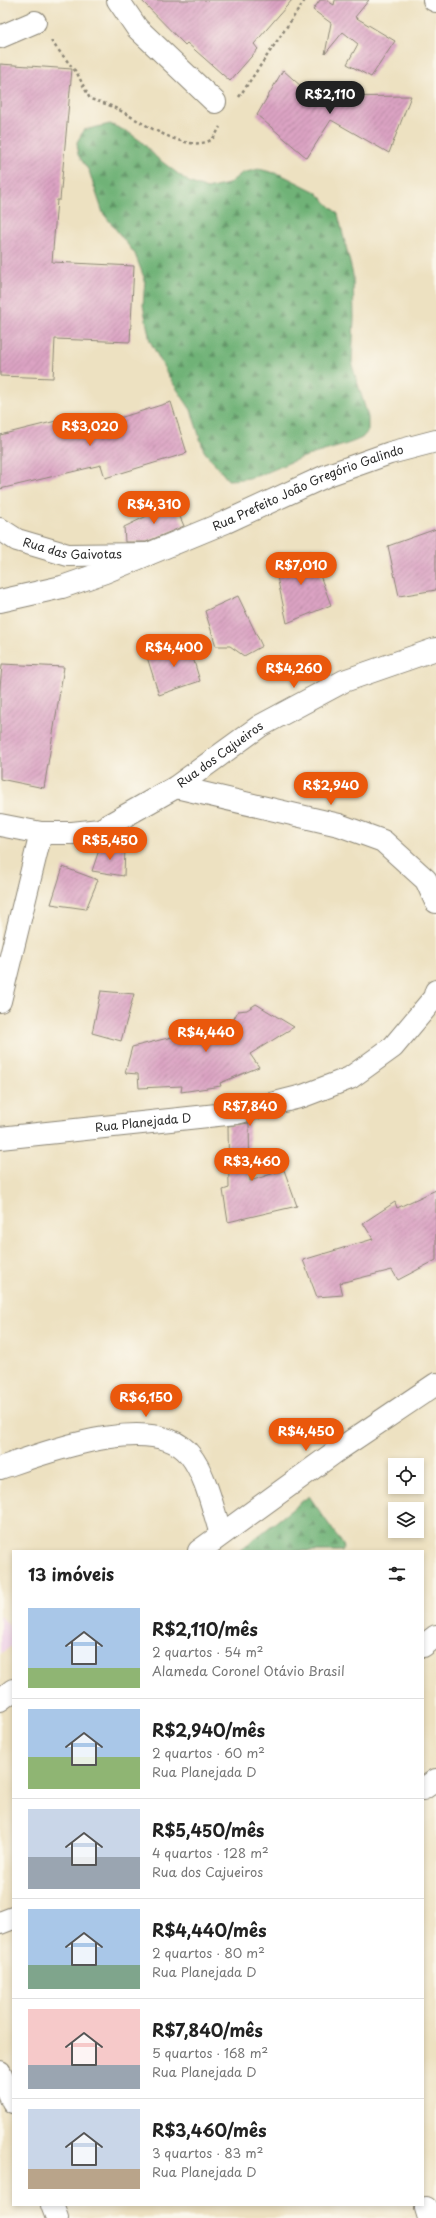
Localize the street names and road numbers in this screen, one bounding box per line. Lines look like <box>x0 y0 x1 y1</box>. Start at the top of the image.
street label: Rua Prefeito João Gregório Galindo <box>209 440 406 535</box>
street label: Rua das Gaivotas <box>21 532 122 563</box>
street label: Rua dos Cajueiros <box>173 716 267 792</box>
street label: Rua Planejada D <box>94 1108 192 1136</box>

